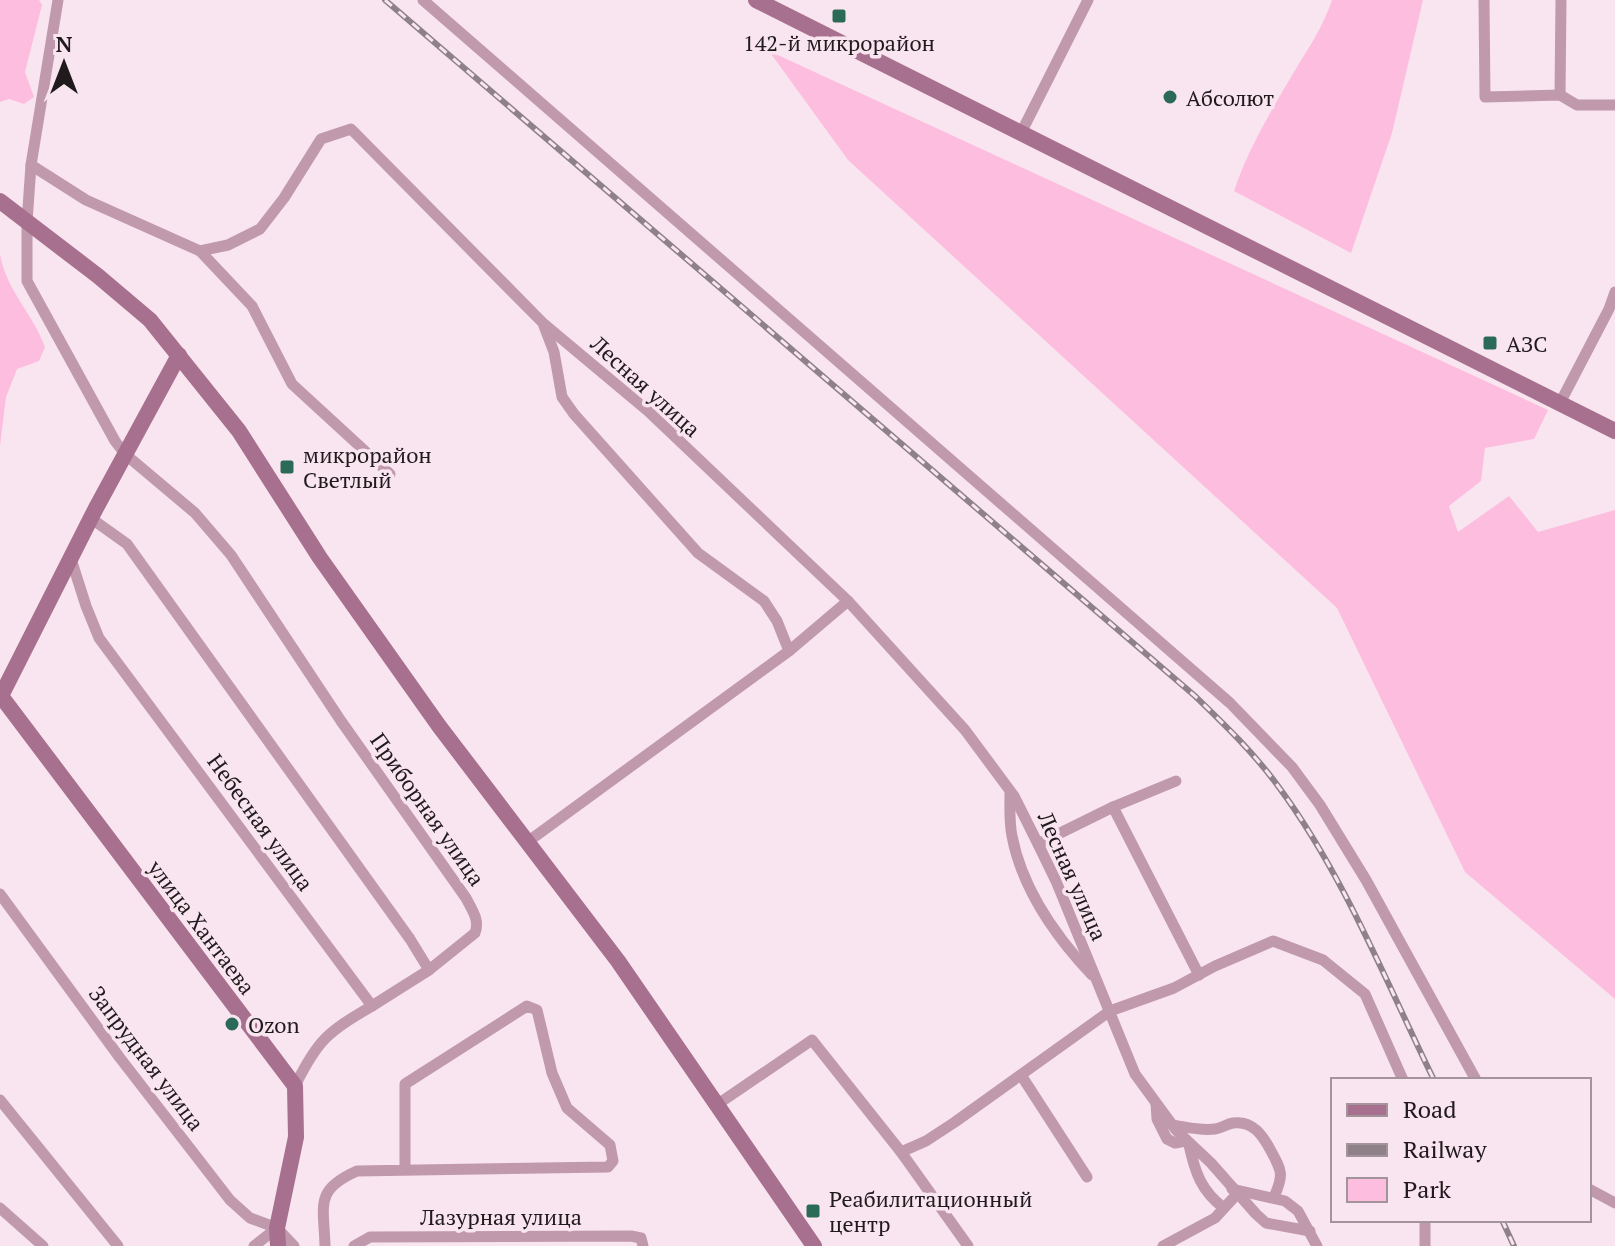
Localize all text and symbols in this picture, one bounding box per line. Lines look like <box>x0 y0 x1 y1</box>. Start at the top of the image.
marker: 142-й микрорайон <box>830 7 848 25</box>
north arrow <box>24 24 104 104</box>
place label: 142-й микрорайон <box>743 28 935 57</box>
text: N <box>56 29 73 58</box>
place label: Абсолют <box>1186 83 1274 112</box>
marker: Абсолют <box>1161 88 1179 106</box>
street label: Лесная улица <box>584 328 707 443</box>
place label: АЗС <box>1506 329 1547 358</box>
marker: АЗС <box>1481 334 1499 352</box>
place label: микрорайон Светлый <box>303 440 432 494</box>
marker: микрорайон Светлый <box>278 458 296 476</box>
street label: Приборная улица <box>364 727 492 891</box>
street label: Небесная улица <box>202 748 320 896</box>
street label: Лесная улица <box>1031 806 1114 945</box>
street label: улица Хантаева <box>141 853 262 1000</box>
street label: Запрудная улица <box>83 980 211 1136</box>
place label: Ozon <box>248 1010 300 1039</box>
marker: Ozon <box>223 1015 241 1033</box>
legend <box>1331 1078 1591 1222</box>
text: Road <box>1403 1093 1457 1125</box>
text: Railway <box>1403 1133 1487 1165</box>
text: Park <box>1403 1173 1452 1205</box>
place label: Реабилитационный центр <box>829 1184 1032 1238</box>
street label: Лазурная улица <box>419 1202 582 1231</box>
marker: Реабилитационный центр <box>804 1202 822 1220</box>

